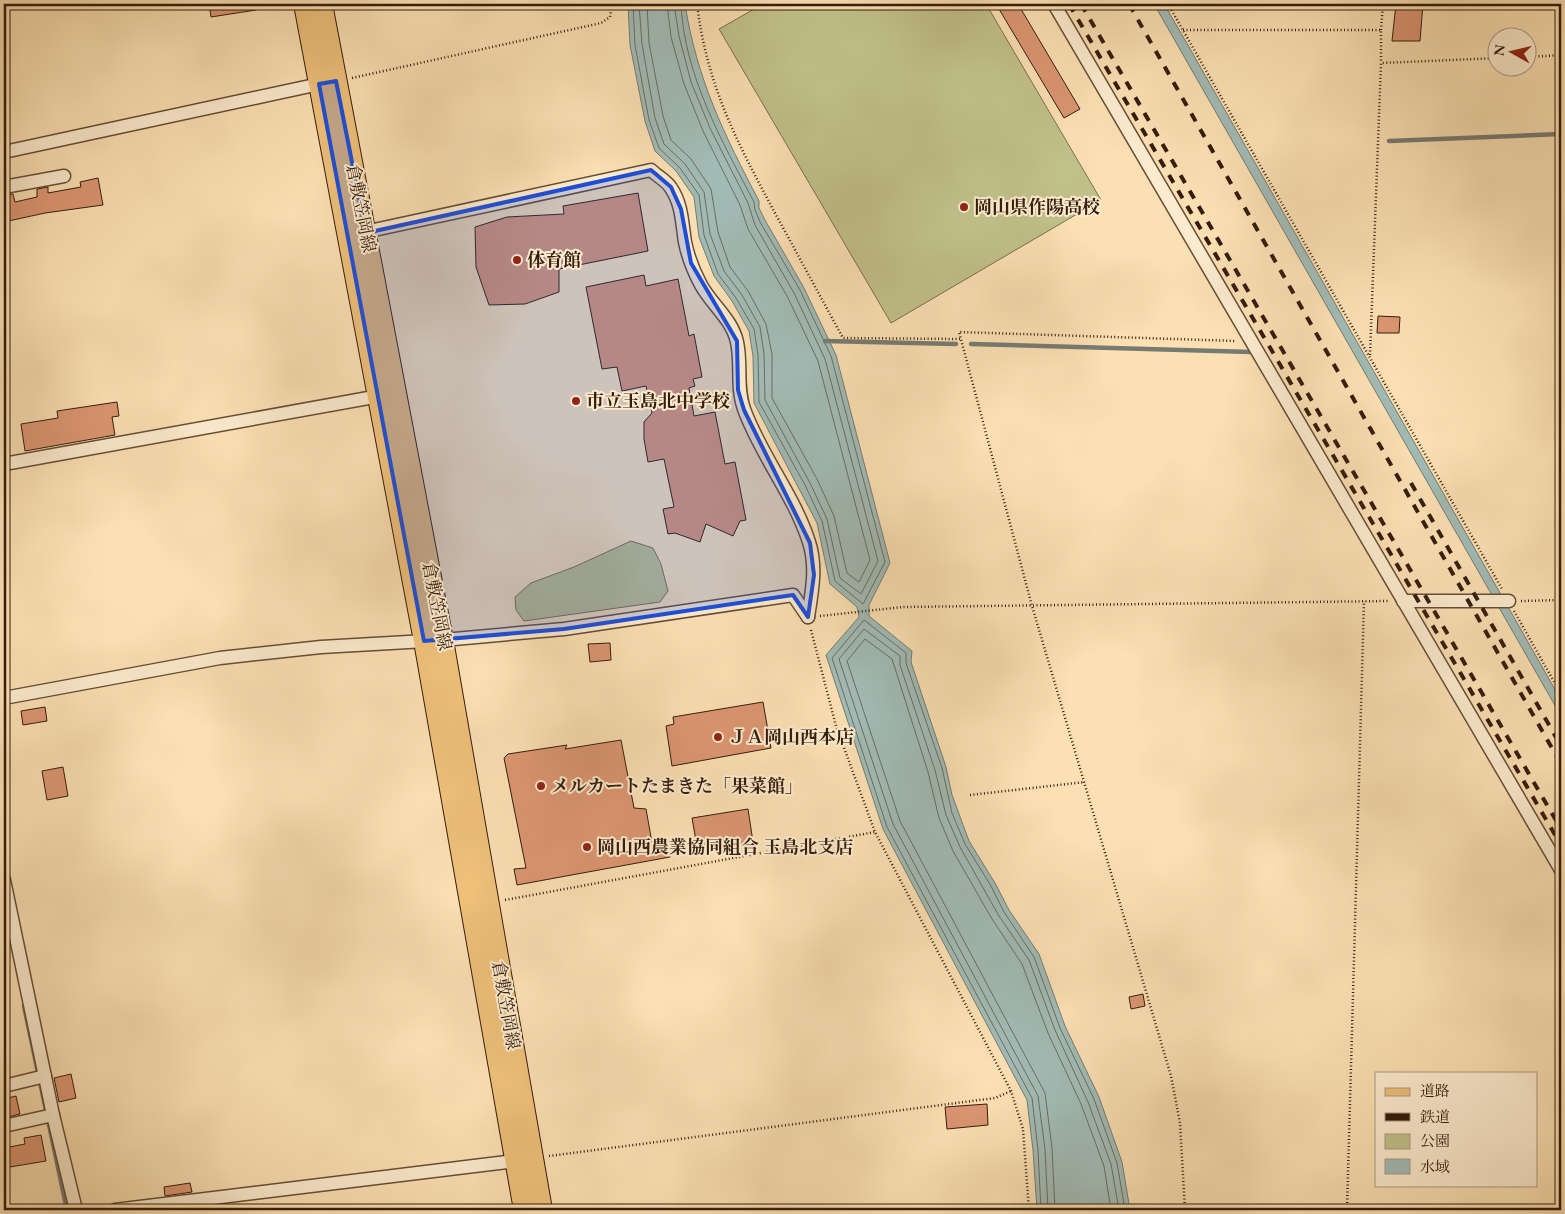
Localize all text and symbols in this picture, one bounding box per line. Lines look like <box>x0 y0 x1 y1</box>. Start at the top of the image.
north arrow <box>1488 28 1538 78</box>
text: N <box>1489 43 1509 57</box>
street label: 倉敷笠岡線 <box>342 162 381 254</box>
place label: 岡山県作陽高校 <box>974 195 1100 218</box>
marker: 岡山県作陽高校 <box>958 201 970 213</box>
place label: 体育館 <box>527 248 581 271</box>
marker: 体育館 <box>511 254 523 266</box>
place label: 市立玉島北中学校 <box>586 389 730 412</box>
marker: 市立玉島北中学校 <box>570 395 582 407</box>
street label: 倉敷笠岡線 <box>418 560 457 652</box>
place label: ＪＡ岡山西本店 <box>728 725 854 748</box>
marker: ＪＡ岡山西本店 <box>712 731 724 743</box>
place label: メルカートたまきた「果菜館」 <box>551 774 803 797</box>
marker: メルカートたまきた「果菜館」 <box>535 780 547 792</box>
place label: 岡山西農業協同組合 玉島北支店 <box>597 835 853 858</box>
marker: 岡山西農業協同組合 玉島北支店 <box>581 841 593 853</box>
street label: 倉敷笠岡線 <box>487 959 526 1051</box>
legend <box>1375 1072 1538 1186</box>
text: 道路 <box>1420 1081 1450 1100</box>
text: 鉄道 <box>1420 1107 1450 1126</box>
text: 公園 <box>1420 1131 1450 1150</box>
text: 水域 <box>1420 1157 1450 1176</box>

